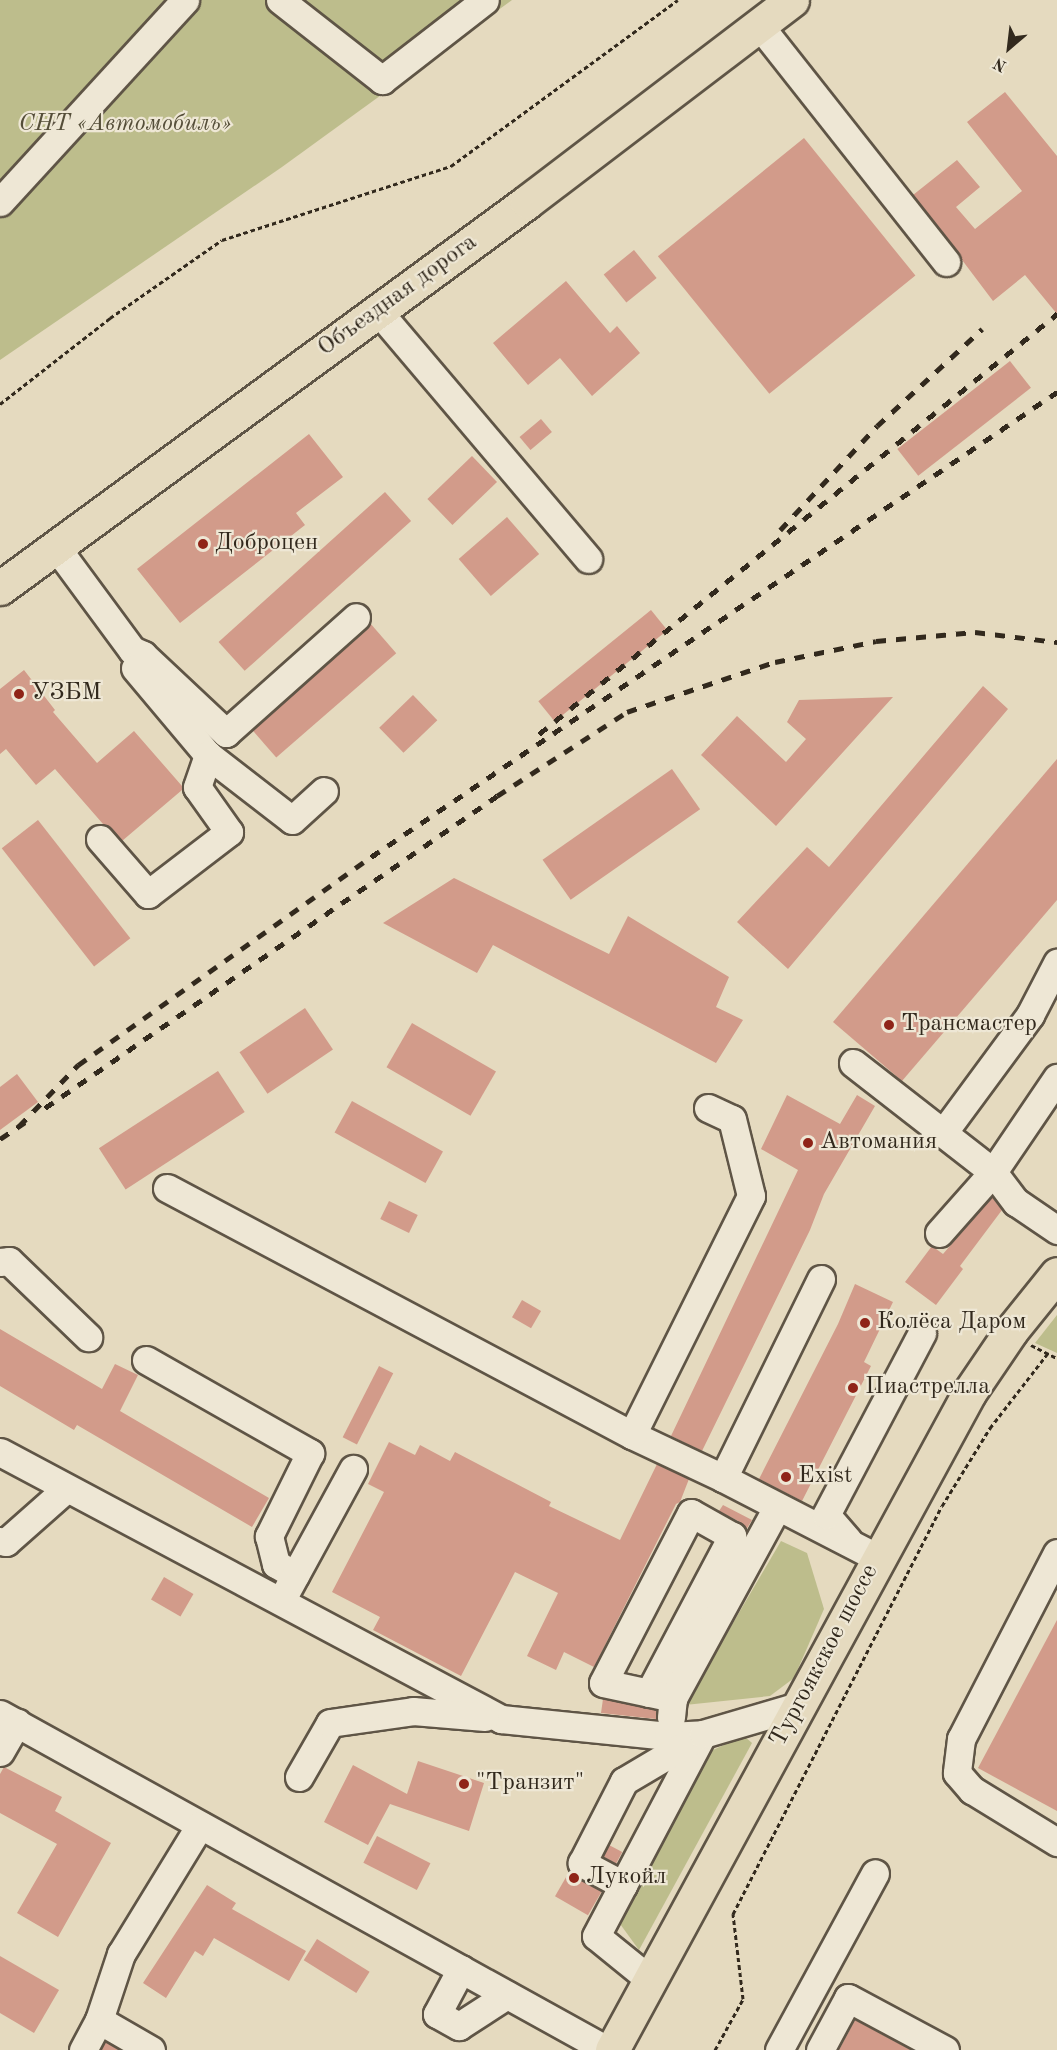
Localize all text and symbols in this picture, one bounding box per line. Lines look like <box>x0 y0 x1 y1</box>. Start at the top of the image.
north arrow <box>979 18 1039 78</box>
text: N <box>991 54 1010 74</box>
park label: СНТ «Автомобиль» <box>18 111 232 139</box>
street label: Объездная дорога <box>313 229 483 363</box>
place label: Доброцен <box>215 530 318 558</box>
marker: Доброцен <box>196 537 210 551</box>
place label: УЗБМ <box>31 680 102 708</box>
marker: УЗБМ <box>12 687 26 701</box>
place label: Трансмастер <box>901 1011 1037 1039</box>
marker: Трансмастер <box>882 1018 896 1032</box>
place label: Автомания <box>820 1129 937 1157</box>
marker: Автомания <box>801 1136 815 1150</box>
place label: Колёса Даром <box>877 1309 1026 1337</box>
marker: Колёса Даром <box>858 1316 872 1330</box>
place label: Пиастрелла <box>865 1374 990 1402</box>
marker: Пиастрелла <box>846 1381 860 1395</box>
place label: Exist <box>798 1463 852 1491</box>
marker: Exist <box>779 1470 793 1484</box>
street label: Тургоякское шоссе <box>765 1560 885 1752</box>
place label: "Транзит" <box>476 1770 584 1798</box>
marker: "Транзит" <box>457 1777 471 1791</box>
place label: Лукойл <box>586 1864 666 1892</box>
marker: Лукойл <box>567 1871 581 1885</box>

